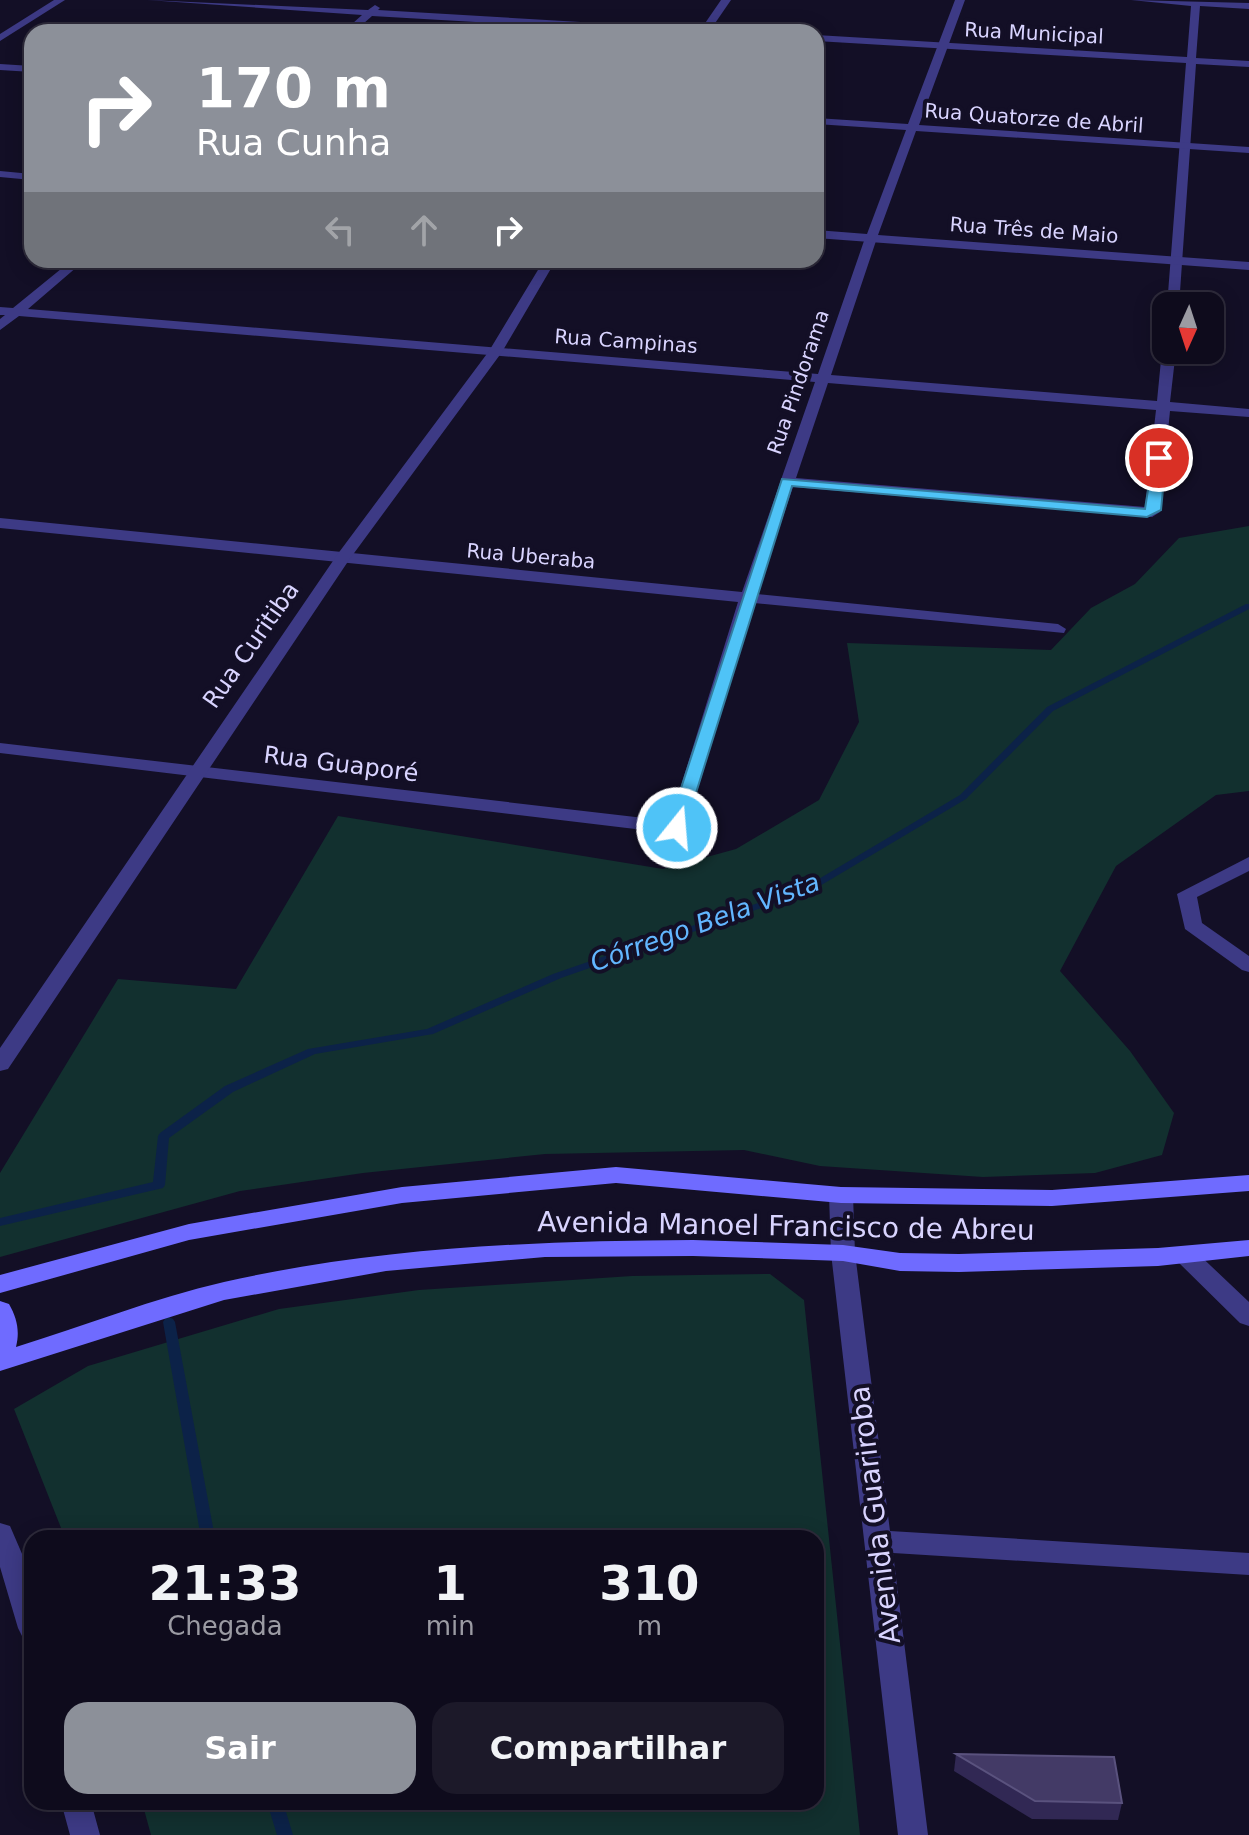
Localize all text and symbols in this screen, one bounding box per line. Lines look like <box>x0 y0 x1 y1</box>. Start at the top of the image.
street label: Rua Municipal <box>964 17 1104 49</box>
text: 170 m <box>196 55 391 120</box>
icon: right <box>64 56 168 160</box>
street label: Rua Quatorze de Abril <box>924 98 1144 138</box>
text: Rua Cunha <box>196 122 391 163</box>
icon: left <box>318 208 362 252</box>
icon: ahead <box>402 208 446 252</box>
icon: right <box>486 208 530 252</box>
street label: Rua Três de Maio <box>949 212 1119 248</box>
north arrow <box>1152 292 1224 364</box>
map controls <box>1152 292 1224 364</box>
street label: Rua Pindorama <box>762 307 834 457</box>
street label: Rua Campinas <box>554 324 698 358</box>
pin <box>1125 424 1193 492</box>
icon: arrive <box>1137 436 1181 480</box>
street label: Rua Uberaba <box>466 538 596 574</box>
street label: Rua Curitiba <box>197 576 305 714</box>
street label: Rua Guaporé <box>262 741 420 787</box>
position arrow <box>635 786 719 870</box>
water label: Córrego Bela Vista <box>586 867 824 977</box>
street label: Avenida Manoel Francisco de Abreu <box>537 1205 1035 1247</box>
street label: Avenida Guariroba <box>843 1384 907 1646</box>
text: 21:33 <box>148 1555 301 1611</box>
text: 1 <box>434 1555 467 1611</box>
text: 310 <box>599 1555 699 1611</box>
text: Chegada <box>167 1611 283 1641</box>
text: min <box>426 1611 475 1641</box>
text: m <box>637 1611 662 1641</box>
button: Sair <box>64 1702 416 1794</box>
button: Compartilhar <box>432 1702 784 1794</box>

